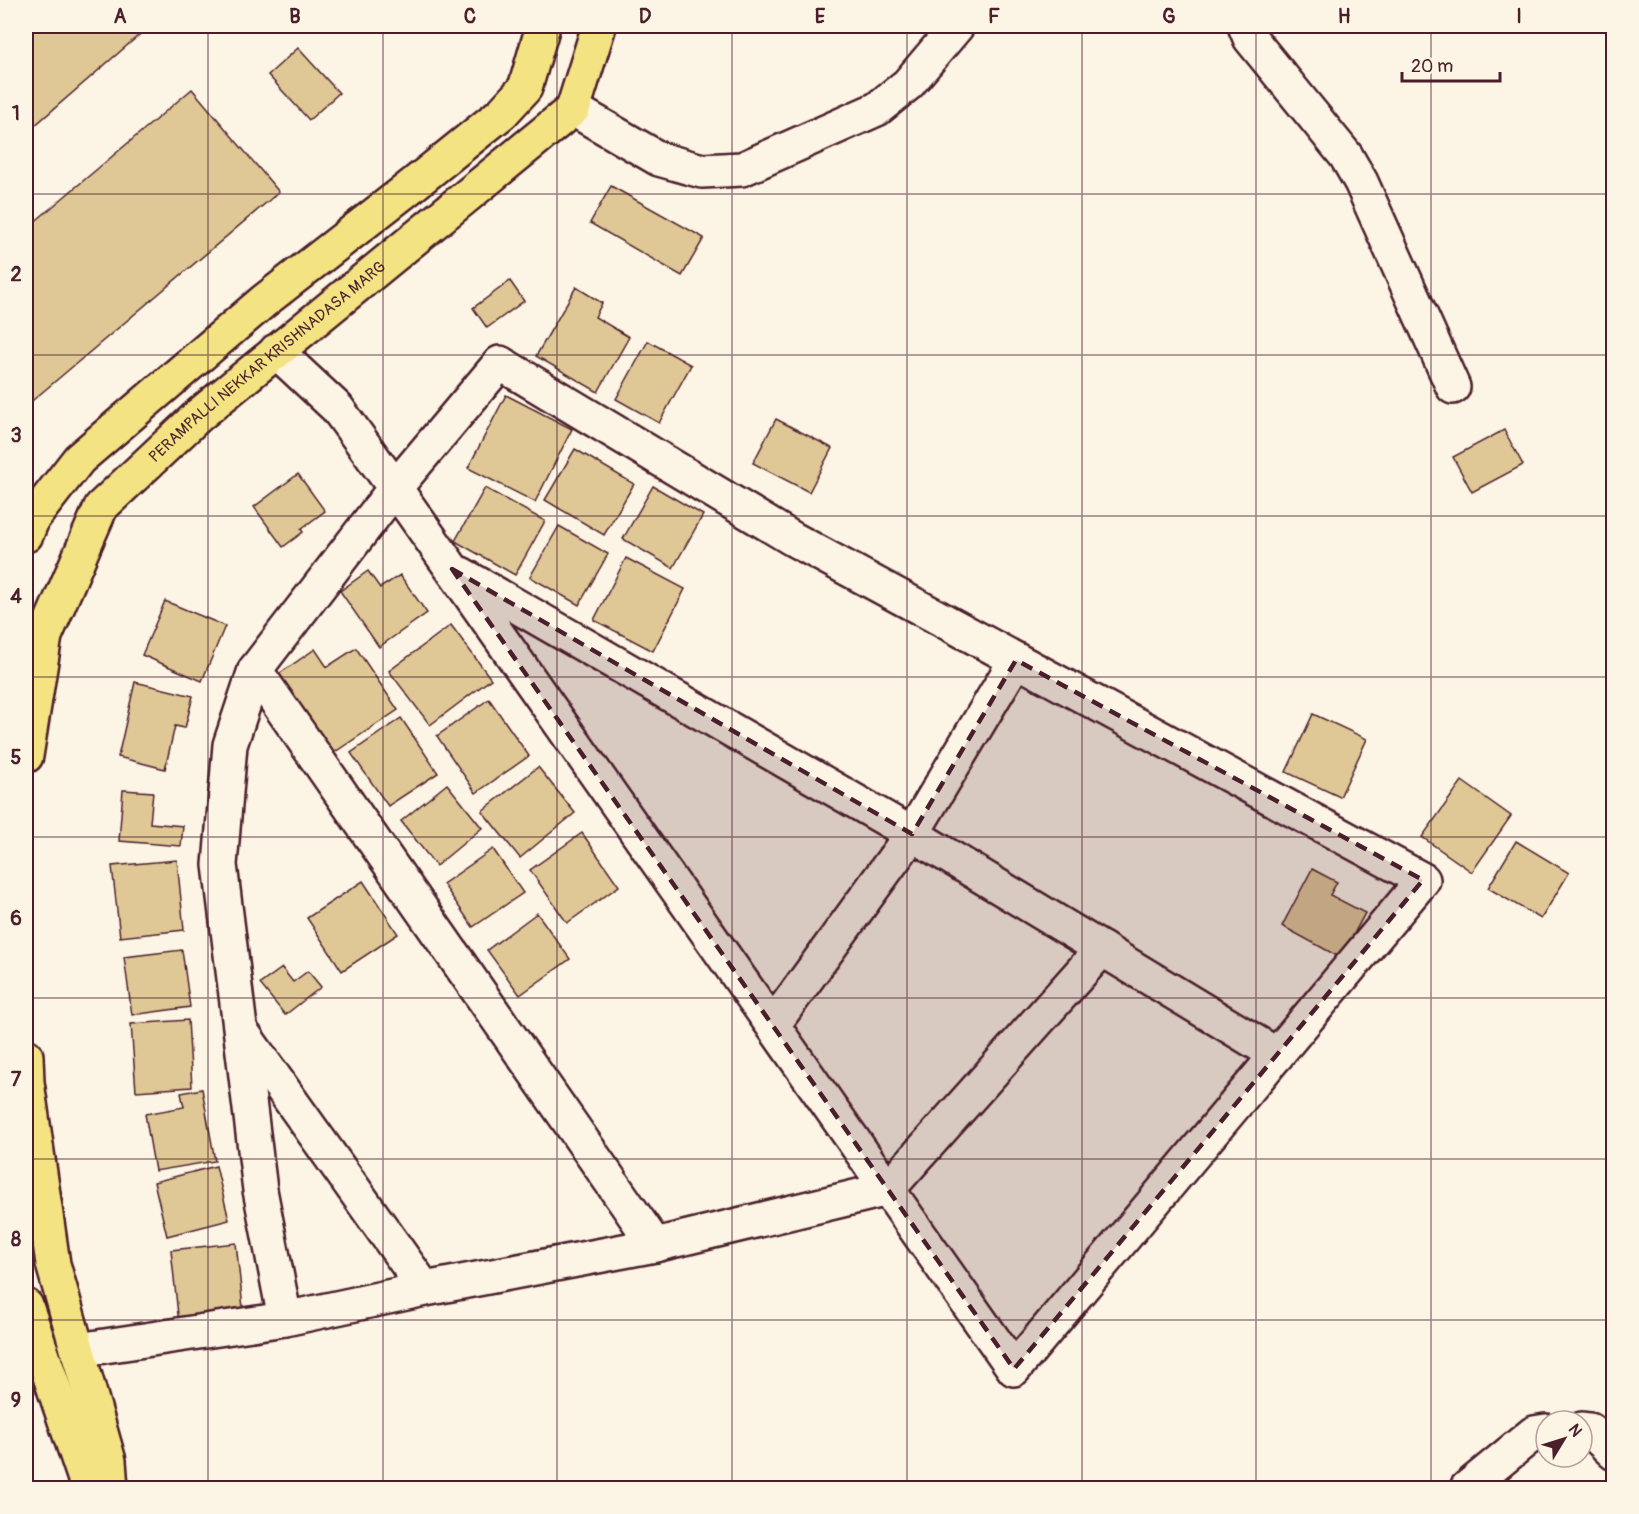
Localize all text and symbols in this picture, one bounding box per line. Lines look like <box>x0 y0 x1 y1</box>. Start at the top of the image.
text: A <box>114 4 127 29</box>
text: B <box>289 4 301 29</box>
text: C <box>464 4 476 29</box>
text: D <box>639 4 652 29</box>
text: E <box>815 4 826 29</box>
text: F <box>988 4 1000 29</box>
text: G <box>1162 4 1176 29</box>
text: H <box>1338 4 1351 29</box>
text: I <box>1516 4 1522 29</box>
scale bar <box>1402 45 1500 83</box>
text: 20 m <box>1411 55 1453 78</box>
text: 1 <box>12 101 20 126</box>
street label: PERAMPALLI NEKKAR KRISHNADASA MARG <box>145 257 390 467</box>
text: 2 <box>10 262 22 287</box>
text: 3 <box>10 423 22 448</box>
text: 4 <box>10 584 22 609</box>
text: 5 <box>11 745 22 770</box>
text: 6 <box>10 906 22 931</box>
text: 7 <box>11 1067 22 1092</box>
text: 8 <box>11 1227 21 1252</box>
text: 9 <box>11 1388 21 1413</box>
north arrow <box>1534 1409 1594 1469</box>
text: N <box>1564 1420 1586 1441</box>

